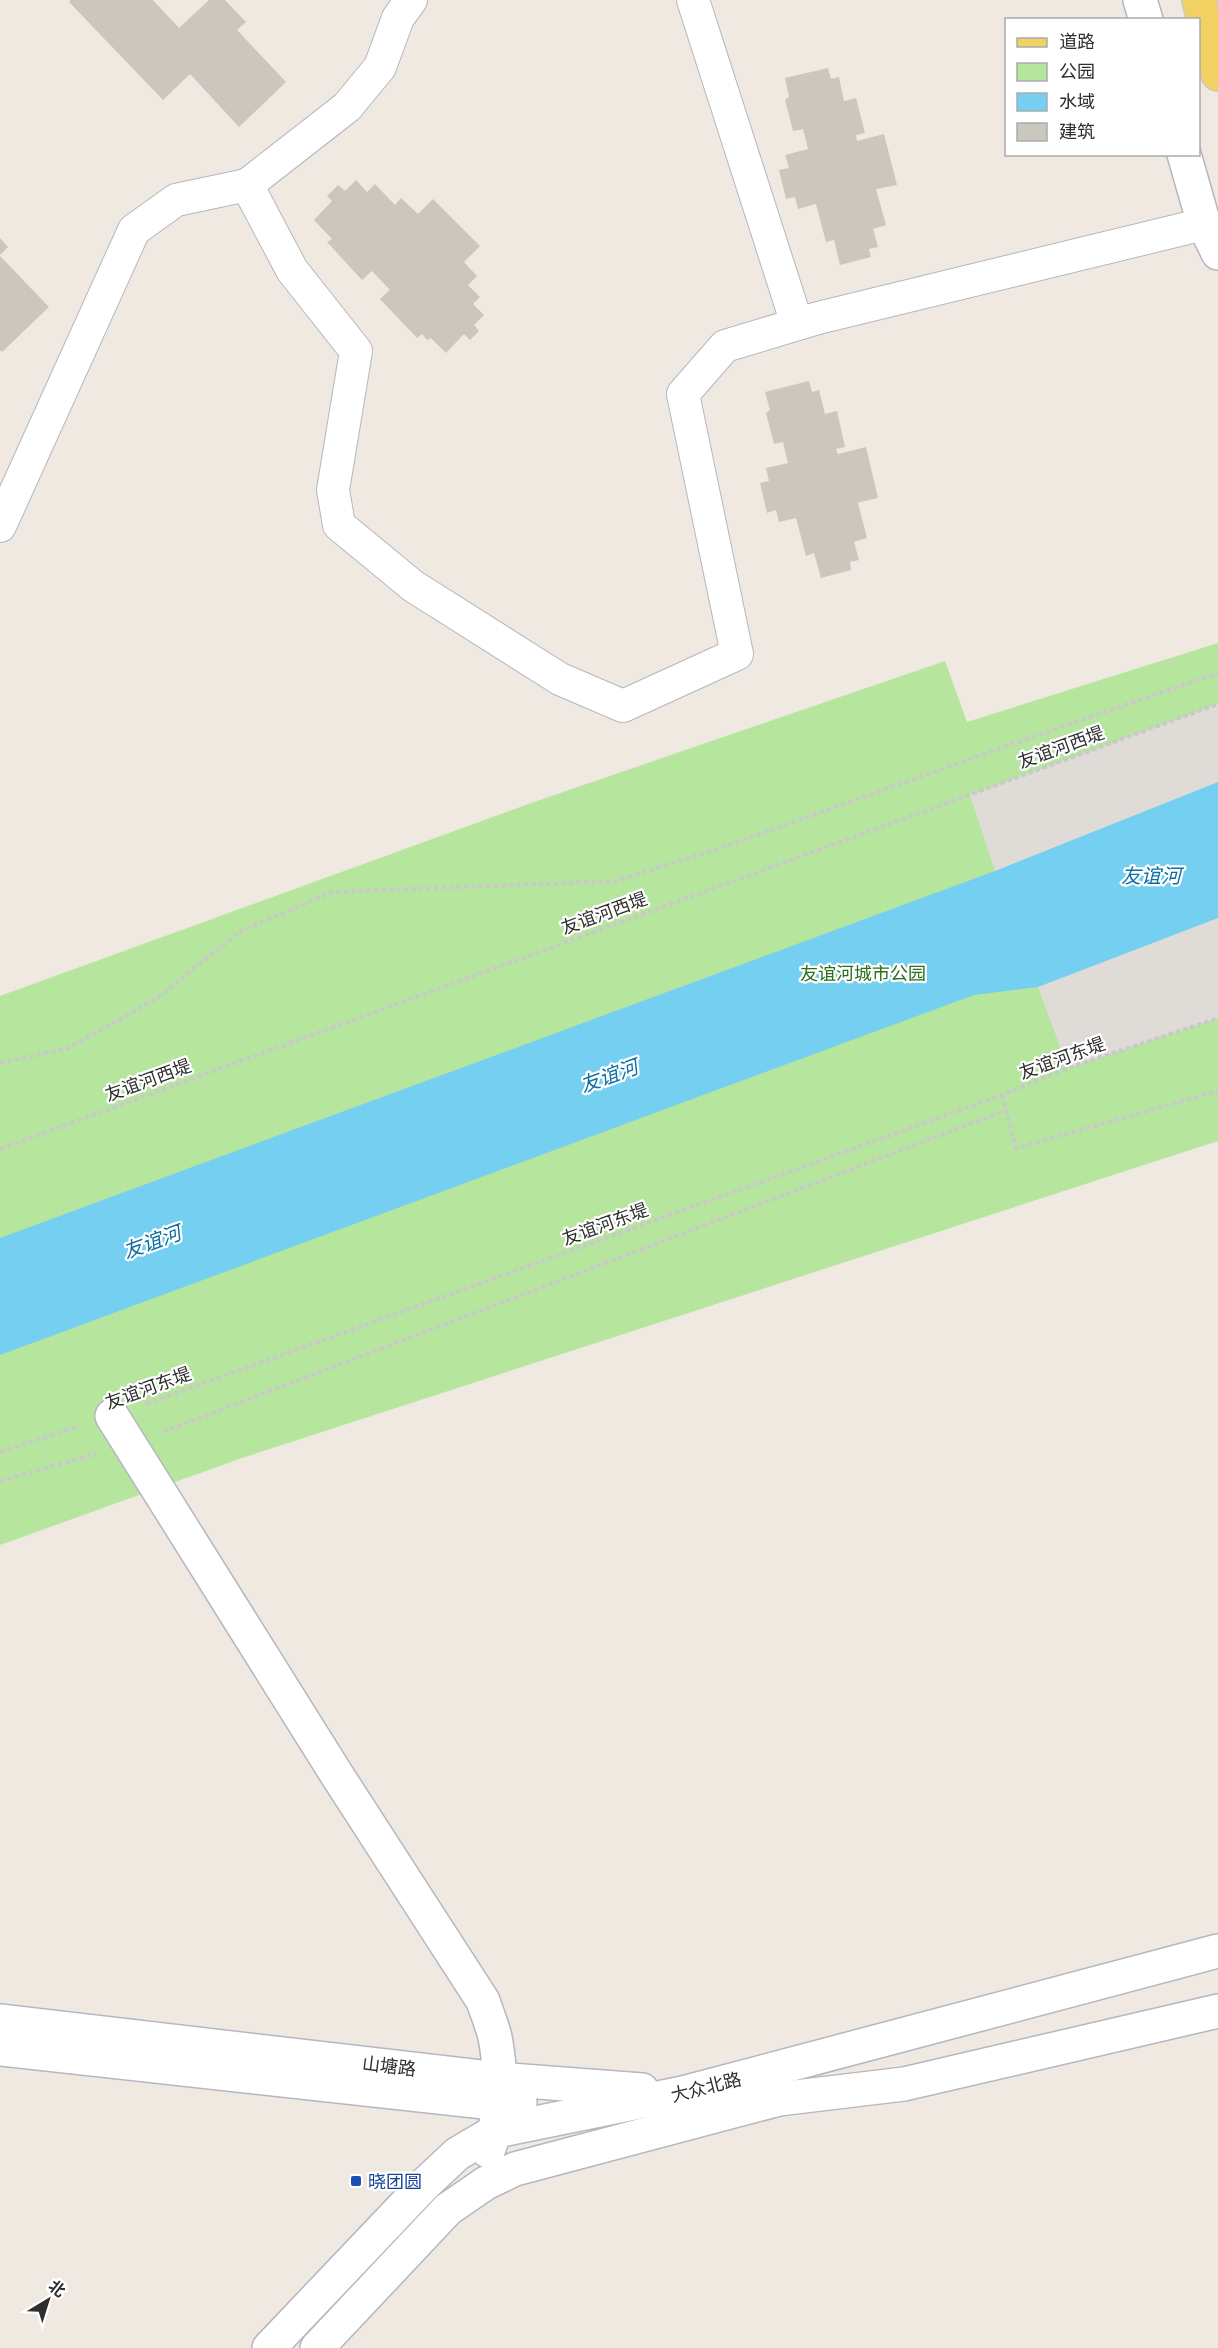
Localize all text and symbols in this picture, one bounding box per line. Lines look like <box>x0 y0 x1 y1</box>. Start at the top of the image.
legend <box>1005 18 1200 156</box>
text: 道路 <box>1059 31 1095 52</box>
text: 公园 <box>1059 61 1095 82</box>
text: 水域 <box>1059 91 1095 112</box>
text: 建筑 <box>1059 121 1095 142</box>
street label: 友谊河西堤 <box>1015 722 1107 772</box>
water label: 友谊河 <box>1121 864 1185 888</box>
street label: 友谊河西堤 <box>558 888 650 938</box>
park label: 友谊河城市公园 <box>800 963 926 984</box>
street label: 友谊河东堤 <box>1016 1033 1108 1083</box>
water label: 友谊河 <box>577 1053 645 1098</box>
street label: 友谊河西堤 <box>102 1055 194 1105</box>
street label: 友谊河东堤 <box>559 1199 651 1249</box>
water label: 友谊河 <box>120 1219 188 1264</box>
street label: 友谊河东堤 <box>102 1363 194 1413</box>
street label: 山塘路 <box>361 2052 417 2080</box>
street label: 大众北路 <box>669 2068 743 2106</box>
place label: 晓团圆 <box>368 2171 422 2192</box>
marker: 晓团圆 <box>349 2174 363 2188</box>
north arrow <box>18 2270 78 2330</box>
text: 北 <box>45 2276 69 2301</box>

